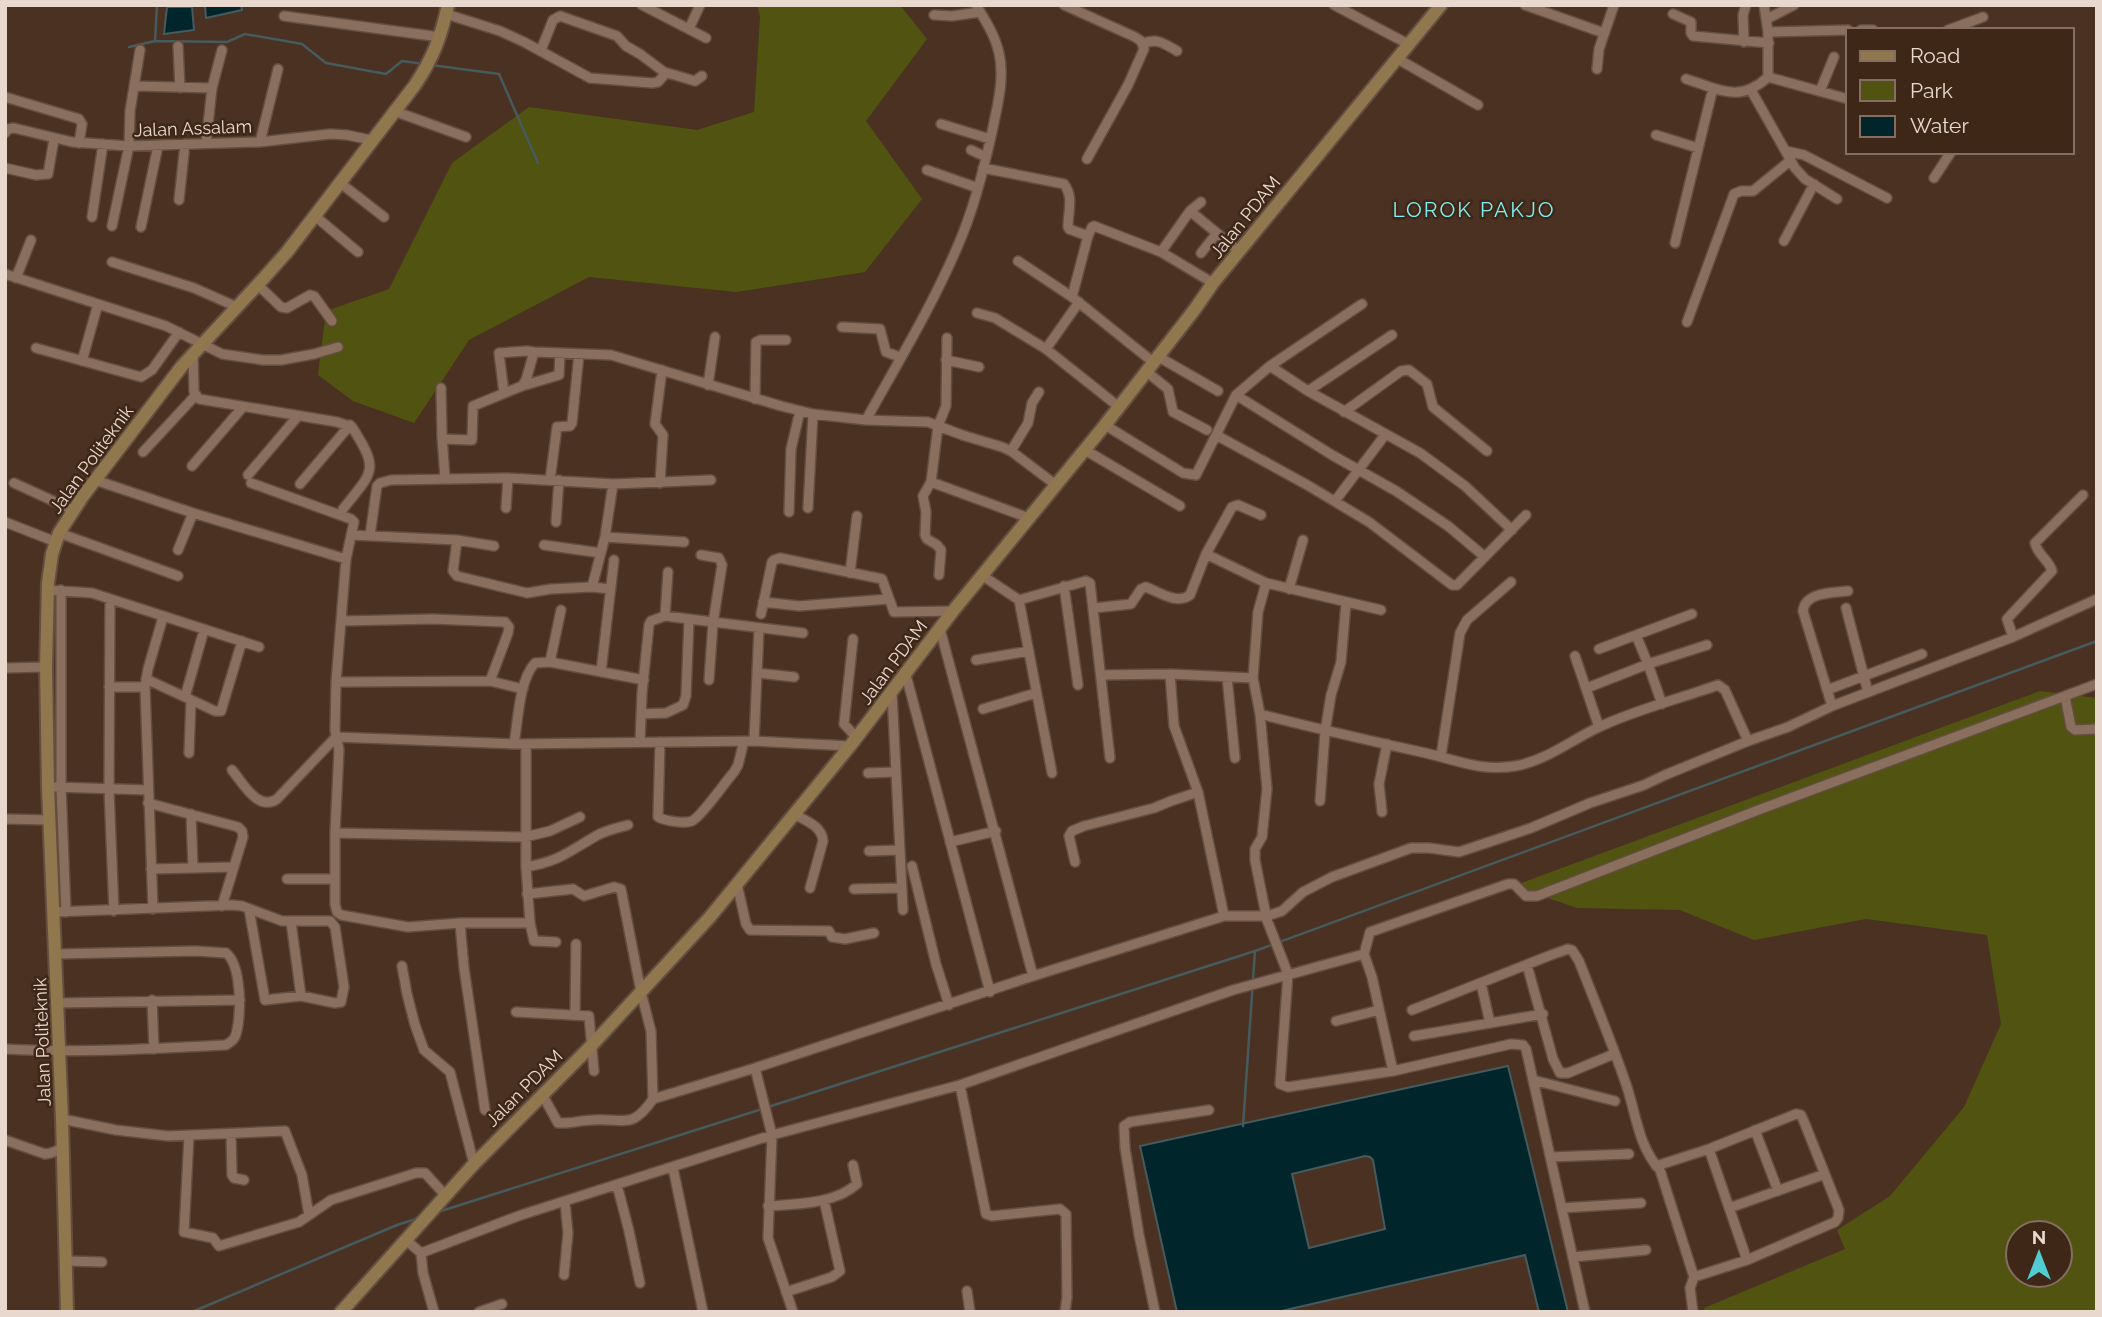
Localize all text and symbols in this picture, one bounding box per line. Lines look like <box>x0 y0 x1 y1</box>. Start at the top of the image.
legend <box>1846 28 2074 154</box>
text: Road <box>1910 43 1960 68</box>
text: Park <box>1910 78 1953 103</box>
text: Water <box>1910 113 1969 138</box>
street label: Jalan Assalam <box>134 115 252 141</box>
street label: Jalan PDAM <box>1205 172 1285 262</box>
district label: LOROK PAKJO <box>1392 197 1556 222</box>
street label: Jalan Politeknik <box>45 400 138 517</box>
street label: Jalan PDAM <box>855 616 931 708</box>
street label: Jalan Politeknik <box>29 977 55 1107</box>
street label: Jalan PDAM <box>481 1045 567 1131</box>
north arrow <box>2004 1219 2074 1289</box>
text: N <box>2032 1226 2046 1248</box>

